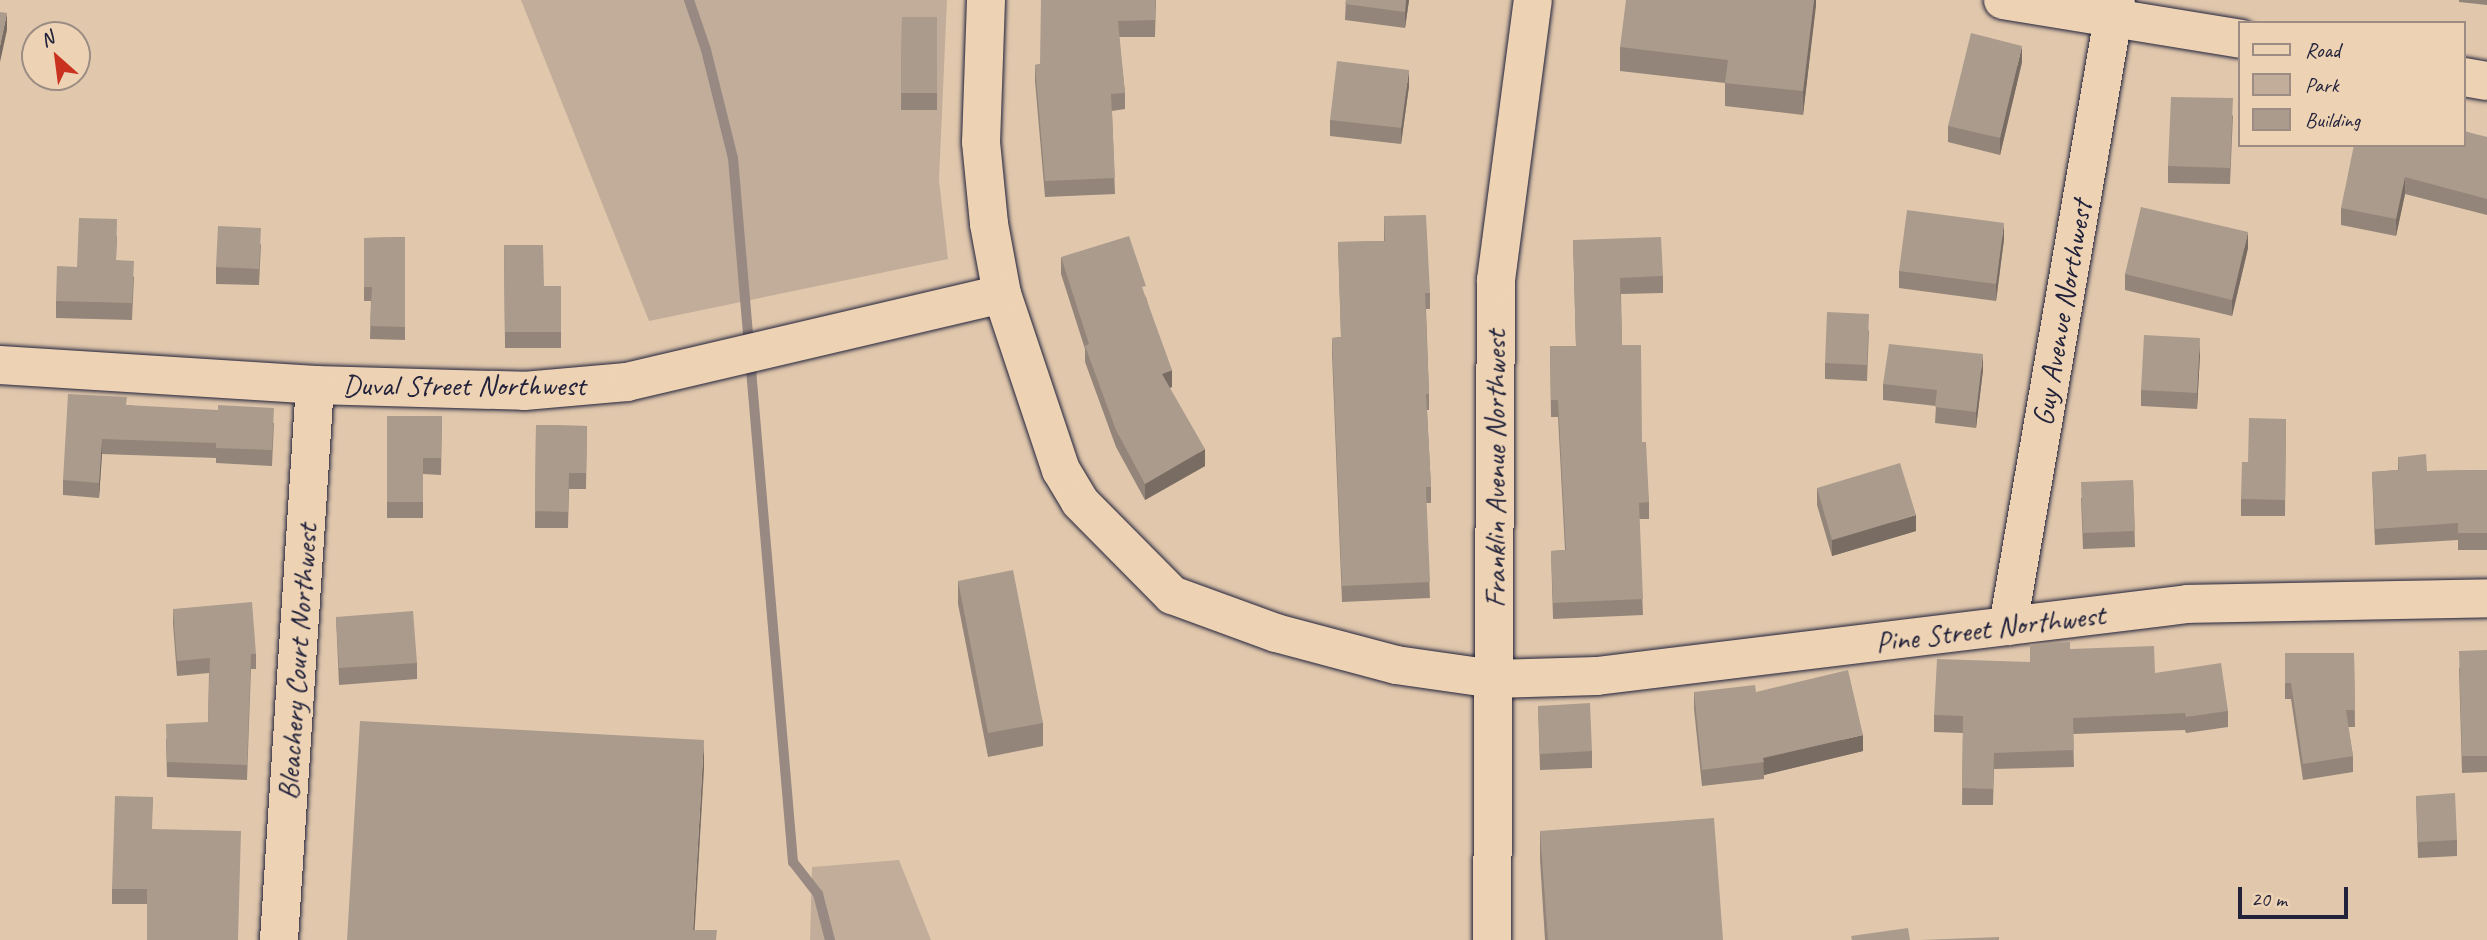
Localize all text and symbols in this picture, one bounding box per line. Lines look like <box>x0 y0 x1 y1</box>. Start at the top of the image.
north arrow <box>21 21 91 91</box>
legend <box>2238 21 2466 147</box>
text: N <box>36 26 58 53</box>
text: Road <box>2305 37 2340 63</box>
text: Park <box>2305 72 2338 98</box>
text: Building <box>2305 107 2360 133</box>
street label: Guy Avenue Northwest <box>2025 198 2099 428</box>
street label: Franklin Avenue Northwest <box>1477 330 1513 608</box>
street label: Duval Street Northwest <box>342 367 586 403</box>
street label: Bleachery Court Northwest <box>269 523 325 801</box>
street label: Pine Street Northwest <box>1873 596 2107 660</box>
scale bar <box>2242 874 2352 918</box>
text: 20 m <box>2251 886 2287 912</box>

